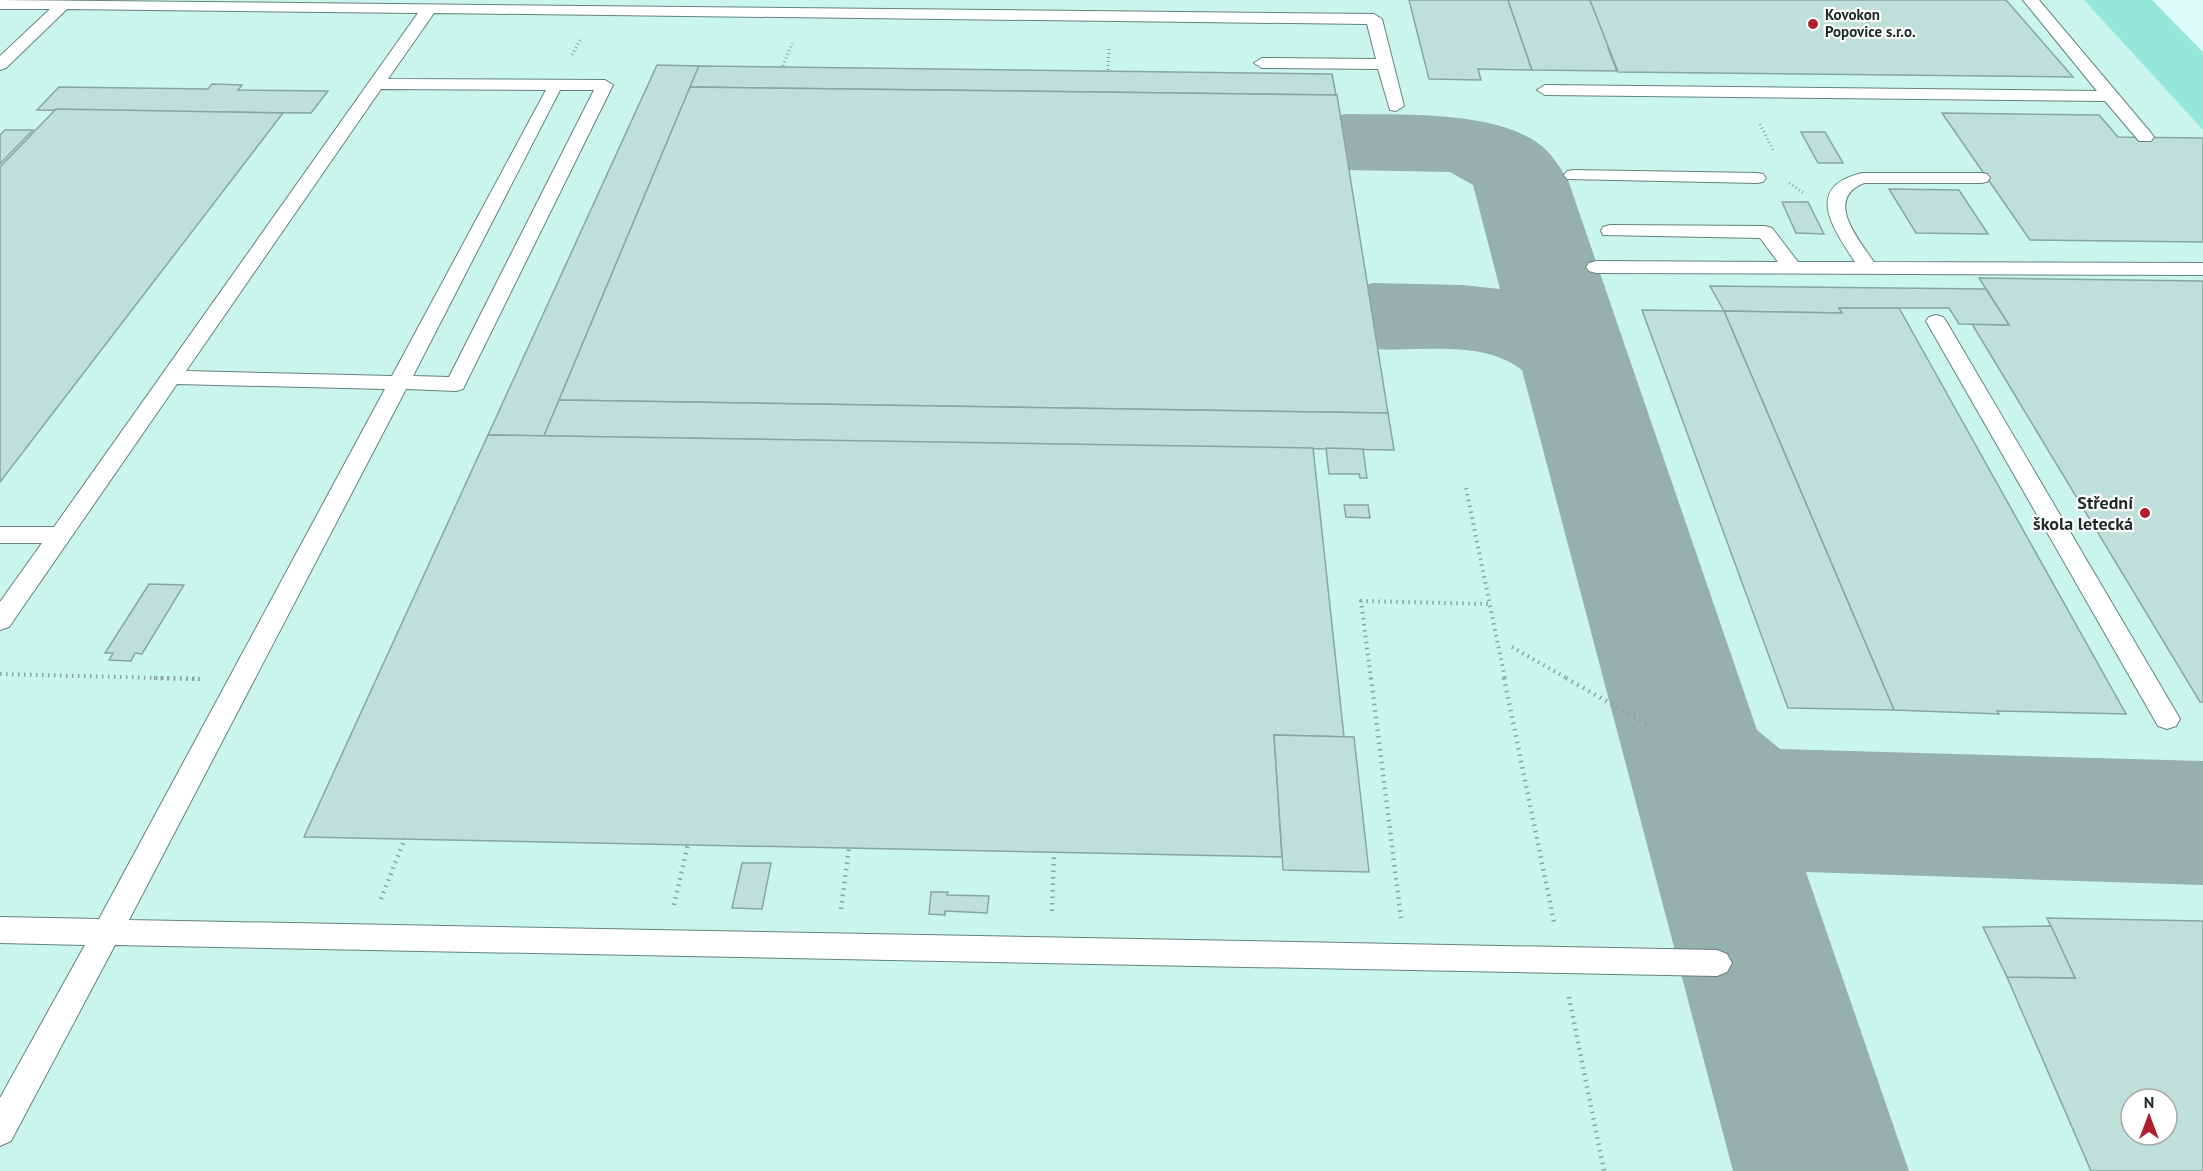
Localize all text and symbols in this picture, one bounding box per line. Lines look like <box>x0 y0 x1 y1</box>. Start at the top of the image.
place label: Kovokon Popovice s.r.o. <box>1825 5 1916 41</box>
marker: Kovokon Popovice s.r.o. <box>1806 17 1820 31</box>
place label: Střední škola letecká <box>2033 491 2133 535</box>
marker: Střední škola letecká <box>2138 506 2152 520</box>
north arrow <box>2119 1087 2179 1147</box>
text: N <box>2144 1092 2154 1112</box>

